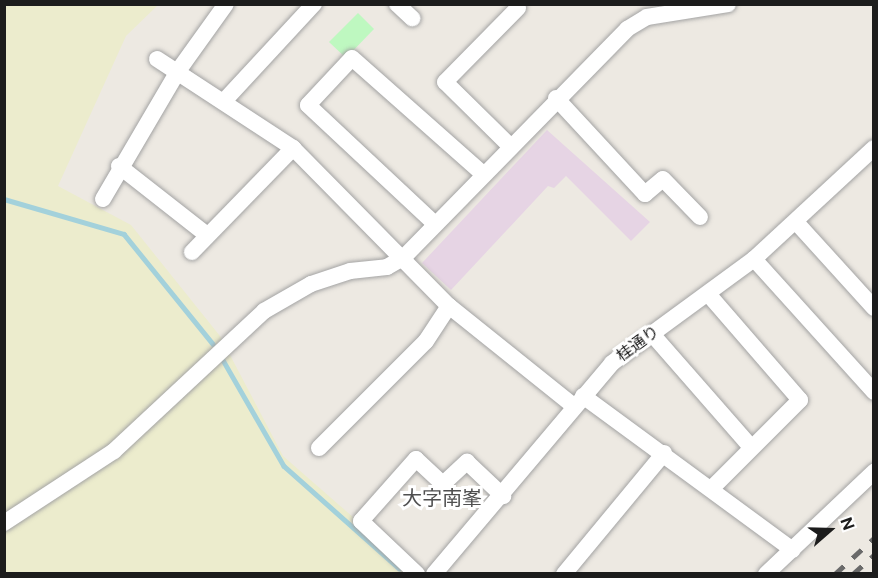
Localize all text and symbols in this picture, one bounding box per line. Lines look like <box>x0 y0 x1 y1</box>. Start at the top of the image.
street label: 桂通り <box>613 322 663 366</box>
district label: 大字南峯 <box>402 486 482 510</box>
north arrow <box>800 500 860 560</box>
text: N <box>836 515 858 533</box>

